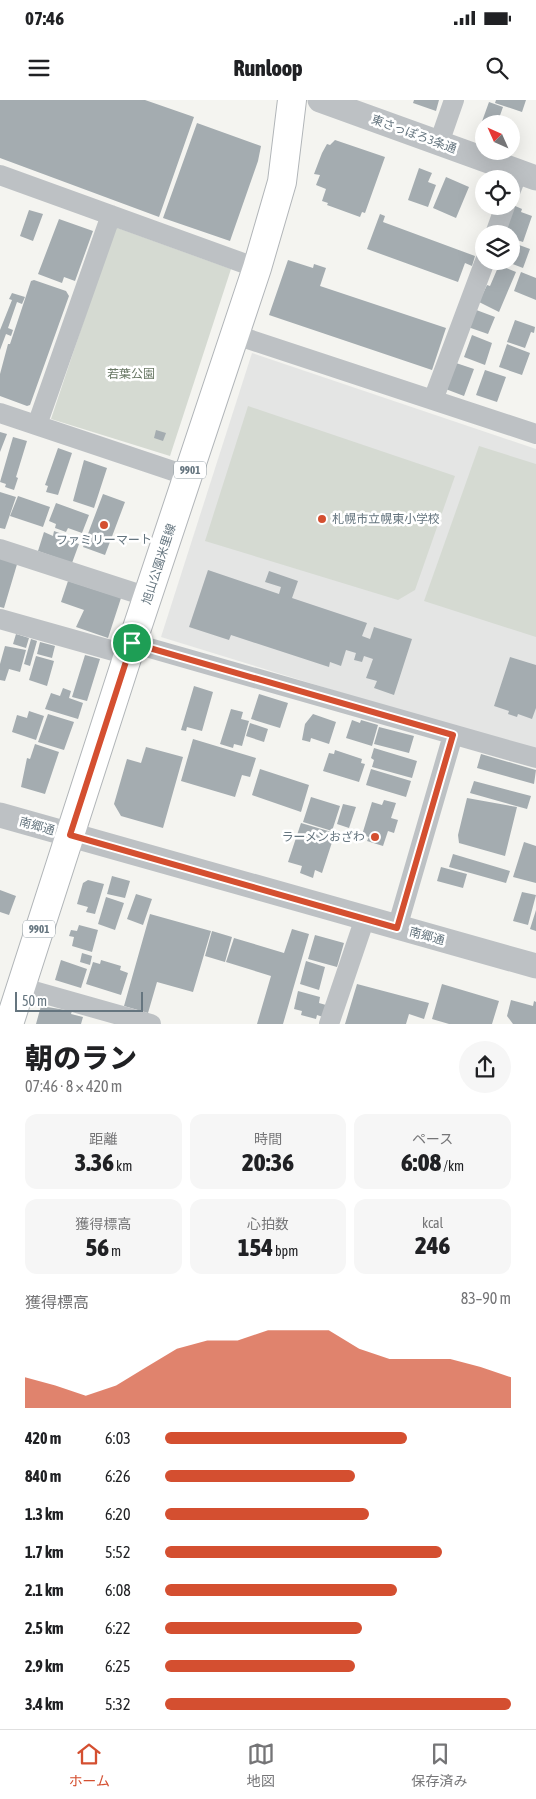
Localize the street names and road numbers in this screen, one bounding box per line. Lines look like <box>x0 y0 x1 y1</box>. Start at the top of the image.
street label: 東さっぽろ3条通 <box>369 112 459 156</box>
road number: 9901 <box>174 462 206 478</box>
street label: 旭山公園米里線 <box>139 522 179 606</box>
street label: 南郷通 <box>18 814 56 838</box>
road number: 9901 <box>23 921 55 938</box>
street label: 南郷通 <box>408 925 446 947</box>

